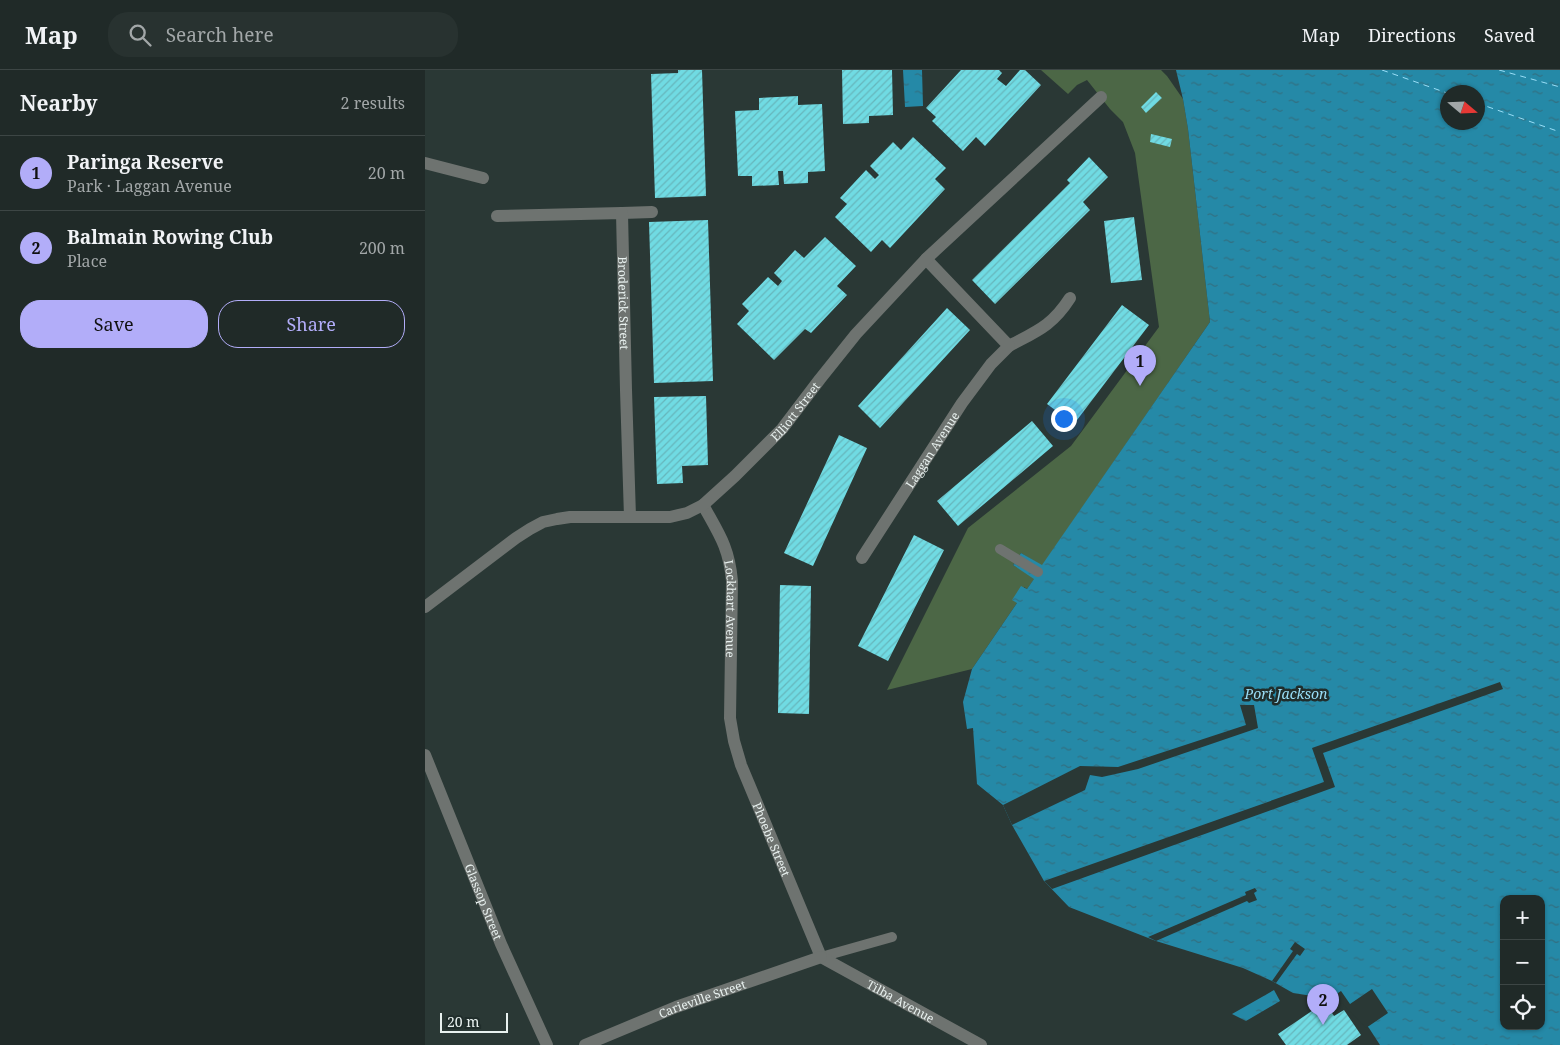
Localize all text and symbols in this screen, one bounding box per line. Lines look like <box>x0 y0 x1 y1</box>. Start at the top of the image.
search box <box>108 12 458 57</box>
text: Map <box>25 18 78 51</box>
icon: search <box>126 21 154 49</box>
text: Search here <box>166 22 274 48</box>
text: Map <box>1302 23 1340 47</box>
text: Directions <box>1368 23 1456 47</box>
text: Saved <box>1484 23 1535 47</box>
north arrow <box>1440 85 1485 130</box>
text: Nearby <box>20 89 98 117</box>
text: 2 results <box>341 92 405 114</box>
text: Paringa Reserve <box>67 149 224 175</box>
text: 1 <box>31 162 41 184</box>
text: 20 m <box>368 162 405 184</box>
text: Park · Laggan Avenue <box>67 175 232 197</box>
text: Balmain Rowing Club <box>67 224 273 250</box>
text: 2 <box>31 237 41 259</box>
text: 200 m <box>359 237 405 259</box>
text: Place <box>67 250 107 272</box>
street label: Broderick Street <box>614 256 634 350</box>
button: Save <box>20 300 208 348</box>
button: Share <box>218 300 405 348</box>
pin: 1 <box>1124 345 1156 386</box>
street label: Elliott Street <box>766 378 823 445</box>
your location <box>1051 406 1077 432</box>
street label: Laggan Avenue <box>901 408 963 491</box>
street label: Lockhart Avenue <box>720 558 741 658</box>
water label: Port Jackson <box>1244 684 1328 703</box>
street label: Phoebe Street <box>749 800 795 879</box>
street label: Glassop Street <box>461 861 507 942</box>
map controls <box>1500 895 1545 1030</box>
button: + <box>1500 895 1545 940</box>
button: − <box>1500 940 1545 985</box>
street label: Carieville Street <box>656 975 748 1022</box>
street label: Tilba Avenue <box>864 975 938 1026</box>
pin: 2 <box>1307 984 1339 1025</box>
button: locate <box>1500 985 1545 1030</box>
scale bar <box>440 1010 507 1033</box>
text: 20 m <box>447 1012 480 1031</box>

